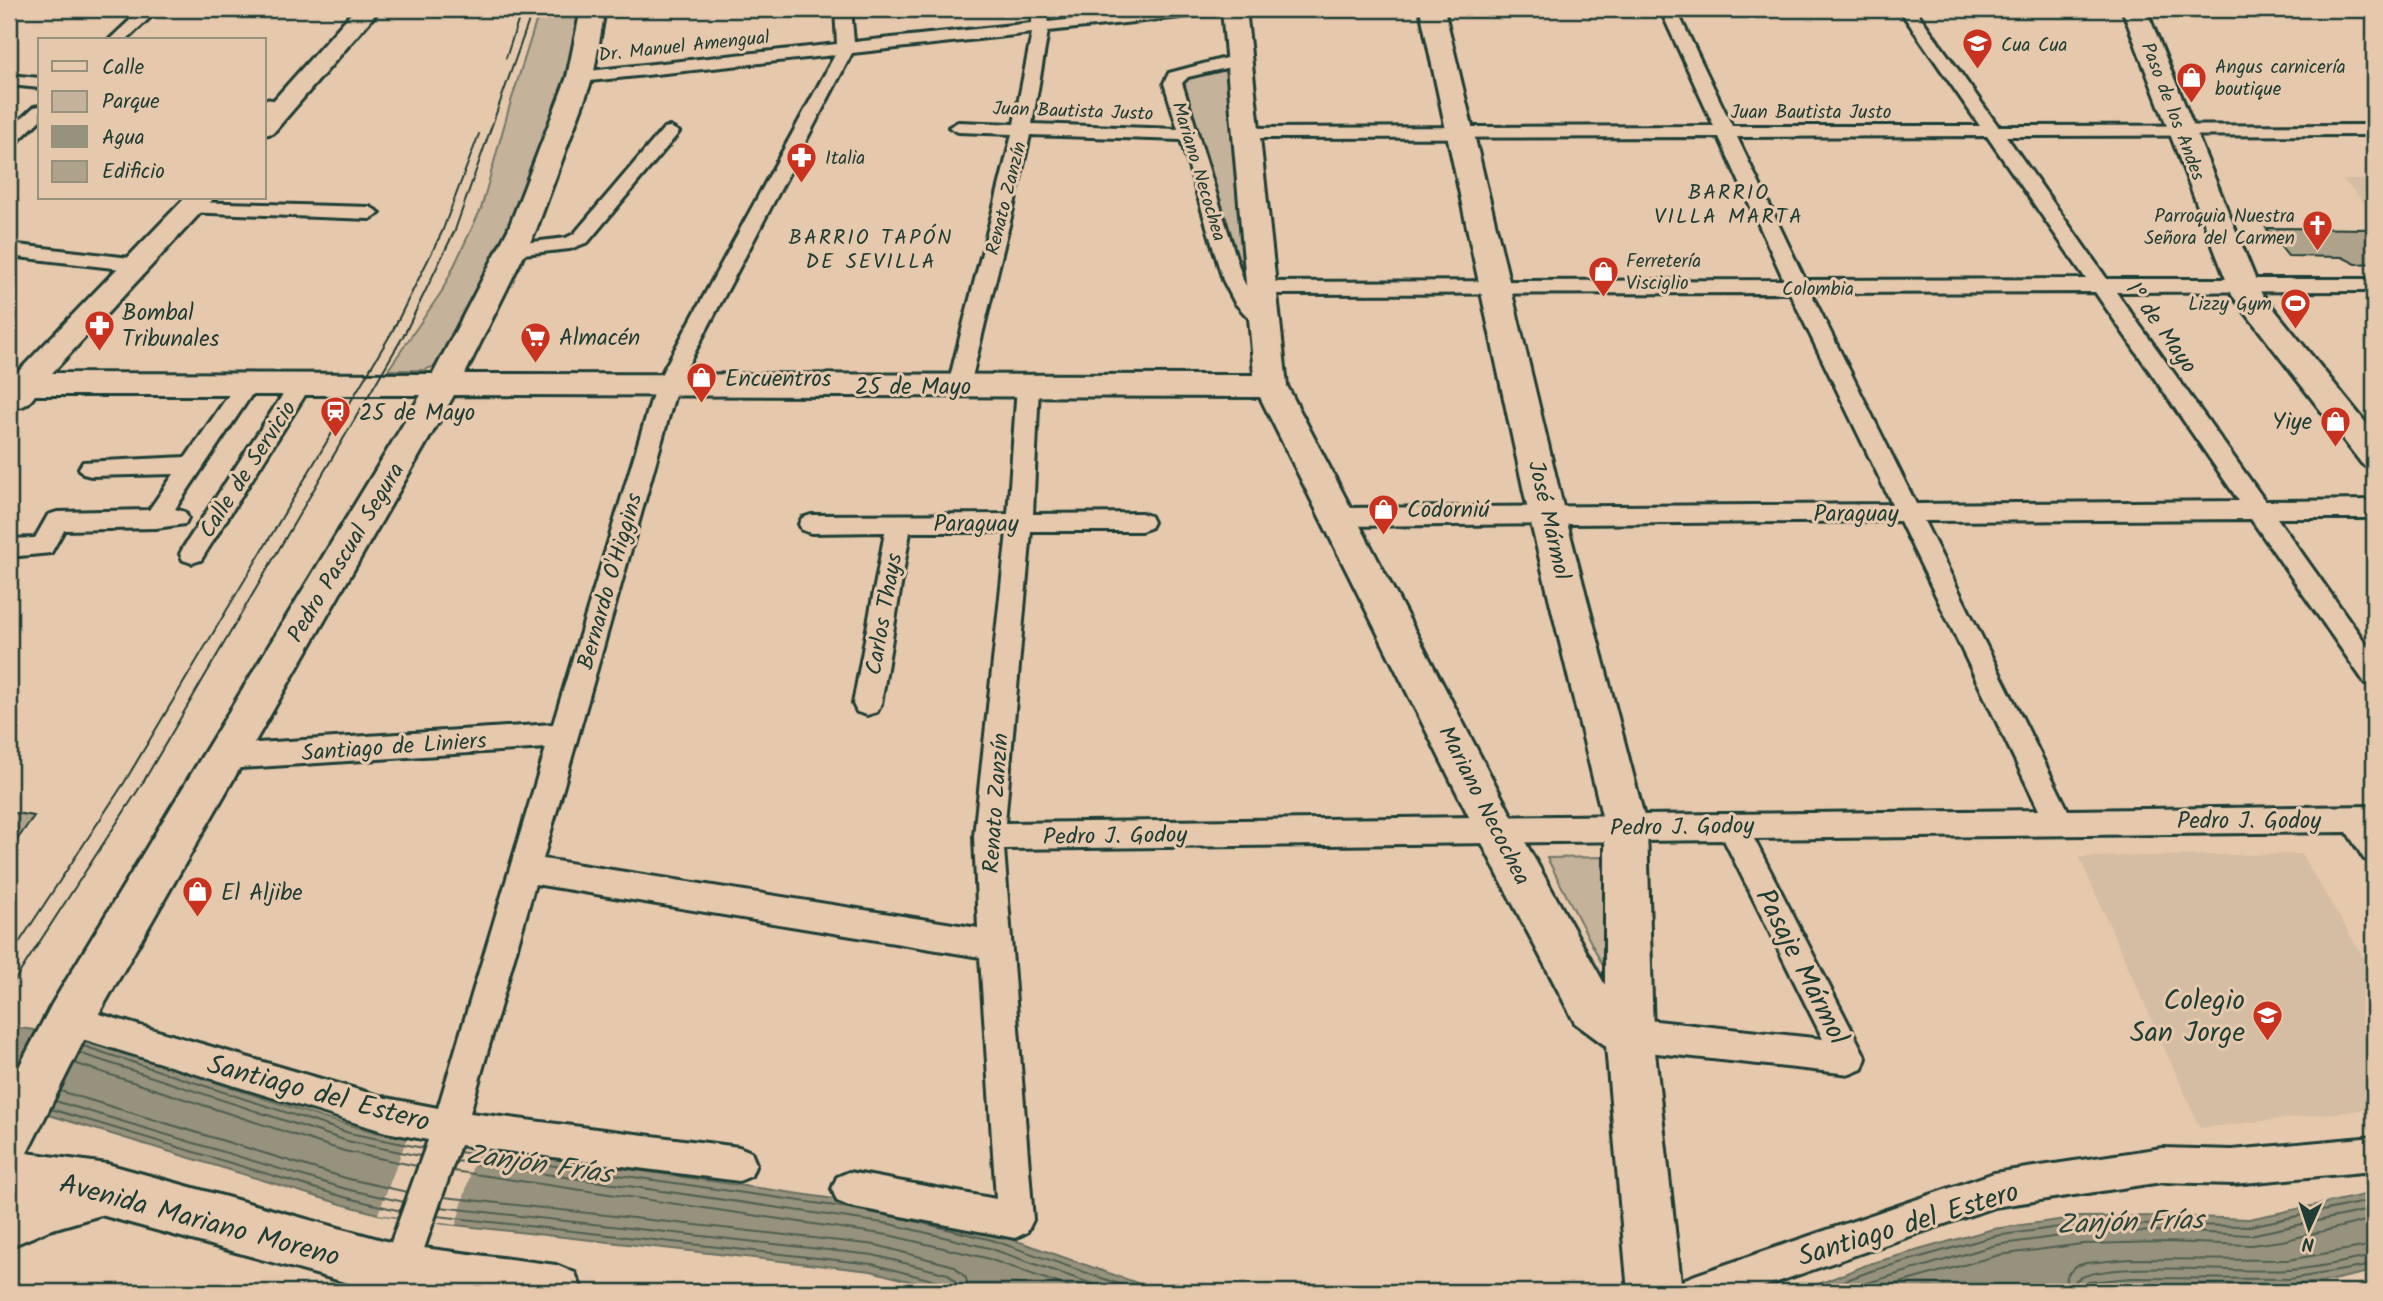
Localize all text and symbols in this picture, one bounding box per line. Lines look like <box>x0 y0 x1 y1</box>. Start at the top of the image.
street label: Dr. Manuel Amengual <box>597 23 772 71</box>
school or university icon: Cua Cua <box>1961 27 1995 71</box>
place label: Cua Cua <box>2001 31 2067 61</box>
legend <box>38 38 266 200</box>
street label: Paso de los Andes <box>2132 38 2212 185</box>
text: Calle <box>102 52 145 85</box>
place label: Angus carnicería boutique <box>2215 53 2346 105</box>
shop icon: Angus carnicería boutique <box>2175 60 2209 104</box>
text: Parque <box>102 86 160 119</box>
street label: Juan Bautista Justo <box>992 94 1154 130</box>
street label: Mariano Necochea <box>1163 98 1234 245</box>
street label: Juan Bautista Justo <box>1731 98 1891 128</box>
text: Agua <box>102 122 145 155</box>
street label: Renato Zanzín <box>978 139 1036 258</box>
pharmacy icon: Italia <box>785 140 819 184</box>
place label: Italia <box>825 144 865 174</box>
text: Edificio <box>102 156 165 189</box>
district label: BARRIO VILLA MARTA <box>1654 177 1804 234</box>
place label: Parroquia Nuestra Señora del Carmen <box>2144 202 2295 254</box>
church icon: Parroquia Nuestra Señora del Carmen <box>2301 209 2335 253</box>
district label: BARRIO TAPÓN DE SEVILLA <box>789 222 953 279</box>
place label: Ferretería Visciglio <box>1626 247 1701 299</box>
shop icon: Ferretería Visciglio <box>1586 254 1620 298</box>
street label: Colombia <box>1782 275 1854 305</box>
street label: 1° de Mayo <box>2115 275 2205 382</box>
sports icon: Lizzy Gym <box>2278 286 2312 330</box>
place label: Lizzy Gym <box>2188 290 2272 320</box>
place label: Bombal Tribunales <box>122 296 220 358</box>
pharmacy icon: Bombal Tribunales <box>82 308 116 352</box>
supermarket icon: Almacén <box>519 320 553 364</box>
place label: Almacén <box>559 321 640 357</box>
shop icon: Encuentros <box>685 361 719 405</box>
place label: Encuentros <box>725 362 832 398</box>
street label: 25 de Mayo <box>855 370 971 406</box>
street label: Calle de Servicio <box>191 394 307 546</box>
station icon: 25 de Mayo <box>319 395 353 439</box>
place label: 25 de Mayo <box>359 396 475 432</box>
shop icon: Yiye <box>2318 404 2352 448</box>
place label: Yiye <box>2272 405 2312 441</box>
street label: Pedro Pascual Segura <box>279 456 415 650</box>
street label: José Mármol <box>1517 457 1579 584</box>
street label: Bernardo O'Higgins <box>569 489 653 674</box>
shop icon: Codorniú <box>1367 492 1401 536</box>
place label: Codorniú <box>1407 493 1490 529</box>
street label: Paraguay <box>1813 497 1899 533</box>
street label: Paraguay <box>933 507 1019 543</box>
street label: Carlos Thays <box>857 550 913 678</box>
street label: Mariano Necochea <box>1427 720 1539 892</box>
street label: Santiago de Liniers <box>300 724 488 772</box>
street label: Renato Zanzín <box>974 732 1020 874</box>
street label: Pedro J. Godoy <box>2177 804 2321 840</box>
street label: Pedro J. Godoy <box>1610 809 1755 847</box>
street label: Pedro J. Godoy <box>1043 818 1188 856</box>
shop icon: El Aljibe <box>181 875 215 919</box>
place label: El Aljibe <box>221 876 303 912</box>
street label: Pasaje Mármol <box>1742 881 1860 1054</box>
place label: Colegio San Jorge <box>2130 979 2245 1056</box>
school or university icon: Colegio San Jorge <box>2251 998 2285 1042</box>
street label: Santiago del Estero <box>202 1043 435 1146</box>
water label: Zanjón Frías <box>463 1133 618 1198</box>
street label: Avenida Mariano Moreno <box>54 1162 345 1281</box>
street label: Santiago del Estero <box>1793 1170 2025 1280</box>
north arrow <box>2274 1192 2344 1262</box>
water label: Zanjón Frías <box>2056 1198 2207 1249</box>
text: N <box>2301 1228 2315 1258</box>

